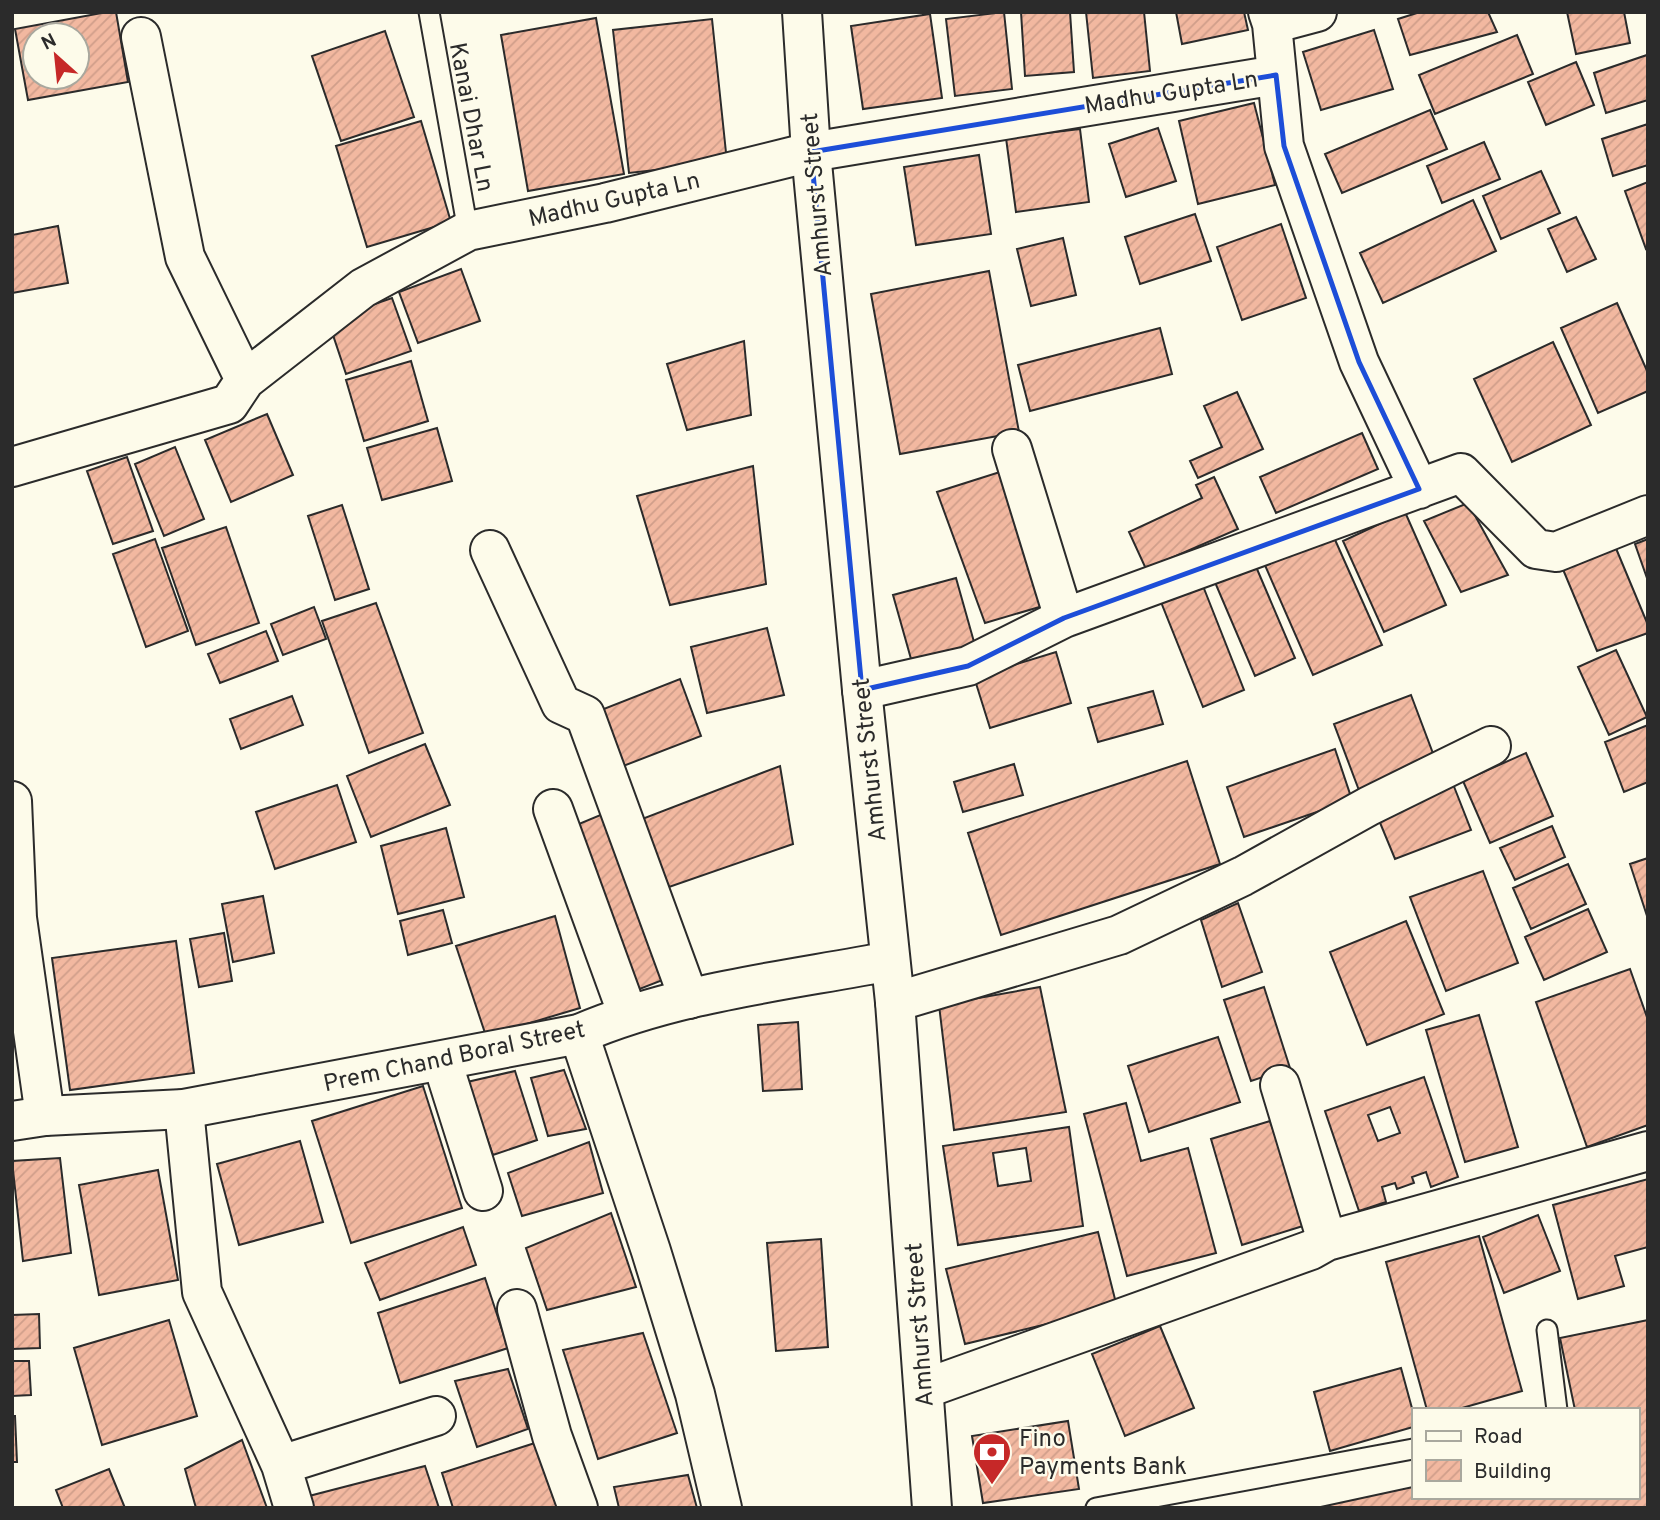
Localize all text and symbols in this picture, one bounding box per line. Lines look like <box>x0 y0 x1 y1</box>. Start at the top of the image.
north arrow <box>21 21 91 91</box>
text: N <box>38 29 61 56</box>
street label: Kanai Dhar Ln <box>441 40 499 194</box>
street label: Madhu Gupta Ln <box>1082 65 1260 122</box>
street label: Amhurst Street <box>796 111 840 278</box>
street label: Madhu Gupta Ln <box>526 167 703 235</box>
street label: Amhurst Street <box>847 676 895 843</box>
street label: Prem Chand Boral Street <box>321 1016 588 1100</box>
street label: Amhurst Street <box>900 1242 942 1408</box>
legend <box>1412 1408 1639 1499</box>
text: Road <box>1474 1424 1523 1451</box>
place label: Fino Payments Bank <box>1019 1425 1187 1483</box>
bank icon: Fino Payments Bank <box>971 1431 1013 1486</box>
text: Building <box>1474 1459 1552 1486</box>

